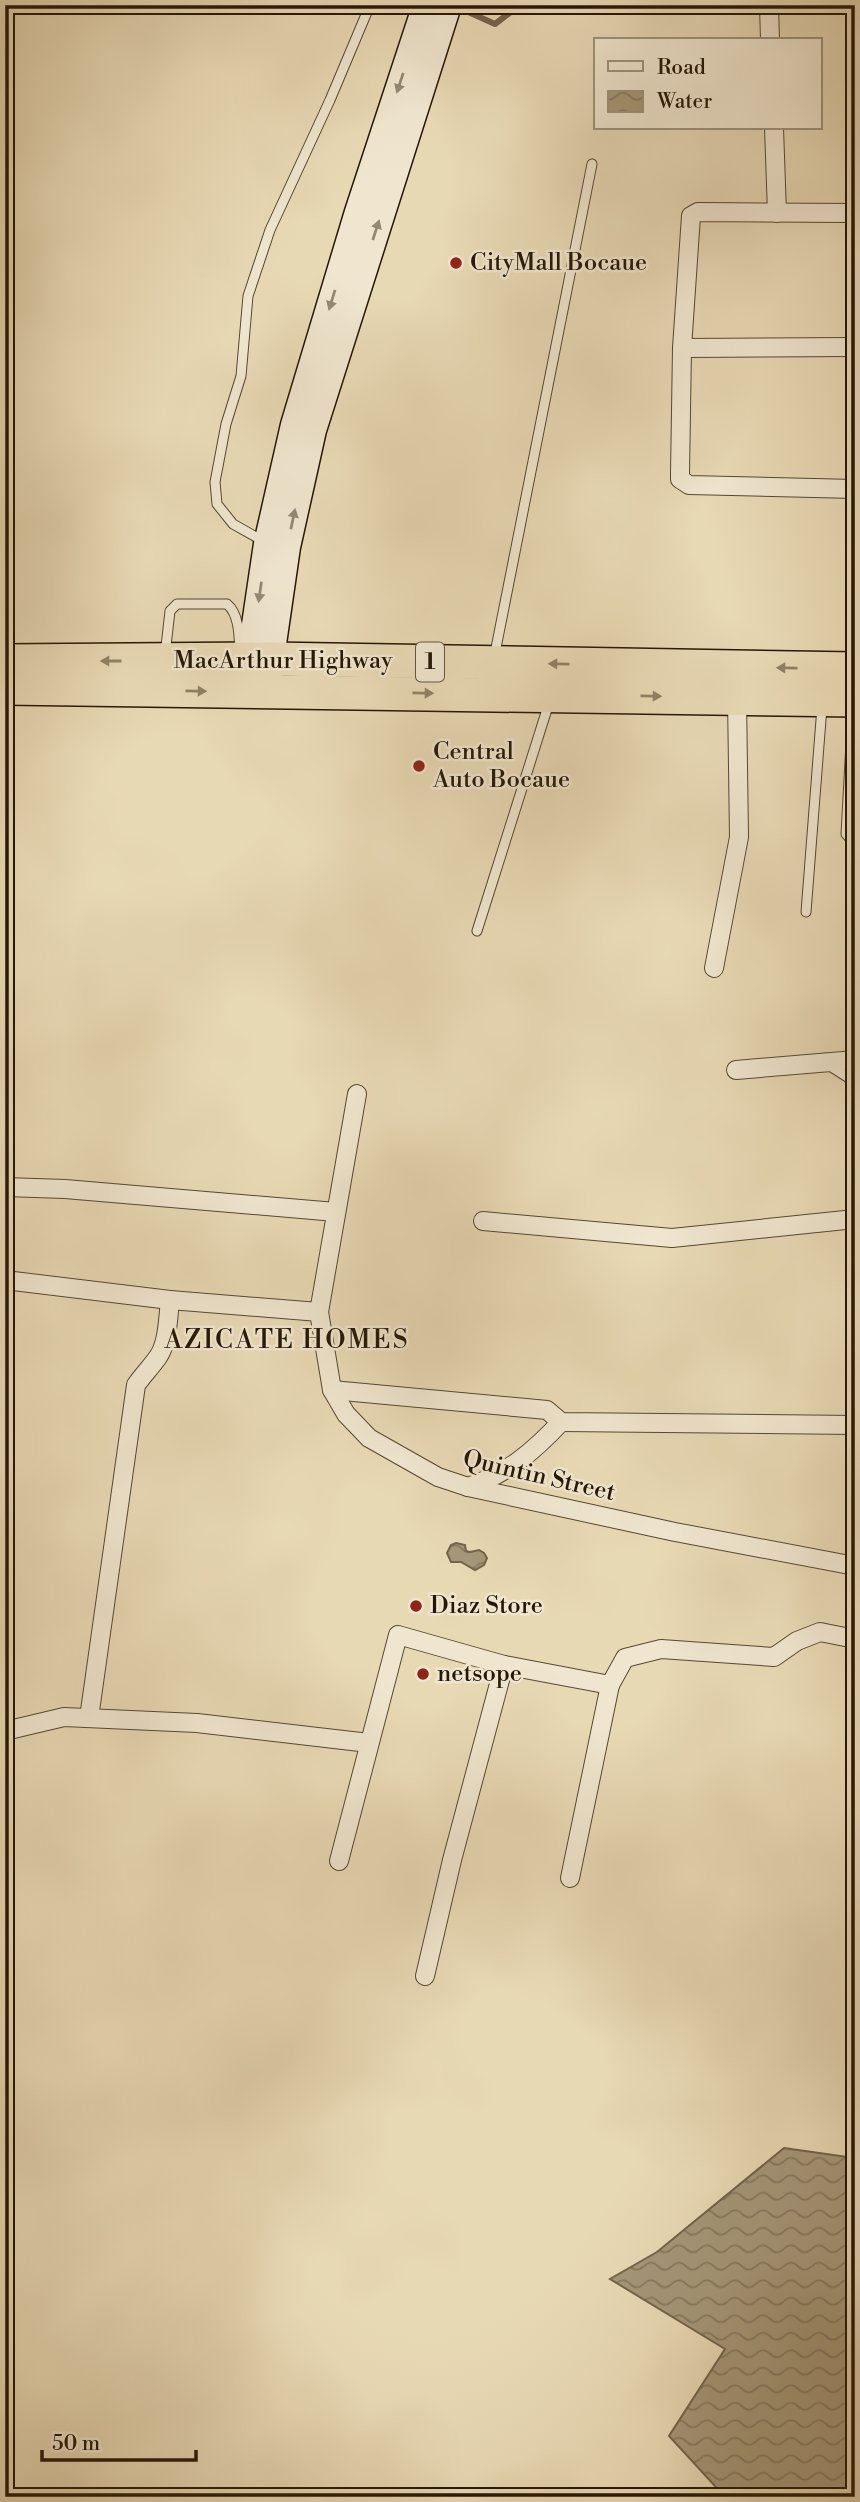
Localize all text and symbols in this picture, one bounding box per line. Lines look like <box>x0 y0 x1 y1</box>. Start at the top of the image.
legend <box>594 38 822 130</box>
text: Road <box>657 55 706 81</box>
one-way arrow <box>395 72 405 93</box>
text: Water <box>656 89 712 115</box>
one-way arrow <box>372 219 382 240</box>
place label: CityMall Bocaue <box>470 248 647 278</box>
marker: CityMall Bocaue <box>448 255 464 271</box>
one-way arrow <box>326 290 336 311</box>
one-way arrow <box>288 508 299 530</box>
one-way arrow <box>254 581 265 603</box>
road number: 1 <box>416 642 444 682</box>
street label: MacArthur Highway <box>173 646 393 676</box>
one-way arrow <box>100 655 122 667</box>
one-way arrow <box>548 658 570 670</box>
one-way arrow <box>775 662 797 673</box>
one-way arrow <box>185 685 207 697</box>
one-way arrow <box>413 688 435 699</box>
one-way arrow <box>640 691 662 702</box>
place label: Central Auto Bocaue <box>432 737 570 795</box>
marker: Central Auto Bocaue <box>411 758 427 774</box>
district label: AZICATE HOMES <box>163 1324 410 1356</box>
street label: Quintin Street <box>460 1444 619 1508</box>
place label: Diaz Store <box>430 1591 543 1621</box>
marker: Diaz Store <box>408 1598 424 1614</box>
place label: netsope <box>437 1659 522 1689</box>
marker: netsope <box>415 1666 431 1682</box>
scale bar <box>42 2418 196 2462</box>
text: 50 m <box>52 2431 100 2457</box>

